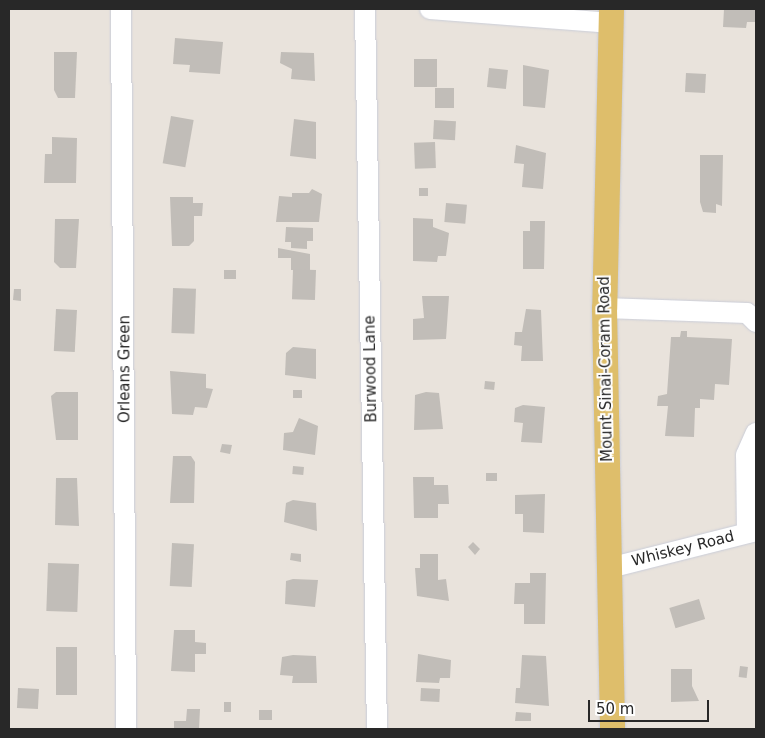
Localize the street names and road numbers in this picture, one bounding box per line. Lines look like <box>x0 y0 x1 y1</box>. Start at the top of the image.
street label: Mount Sinai-Coram Road <box>595 276 617 462</box>
street label: Orleans Green <box>116 315 134 423</box>
street label: Burwood Lane <box>361 315 381 423</box>
street label: Whiskey Road <box>630 528 736 570</box>

